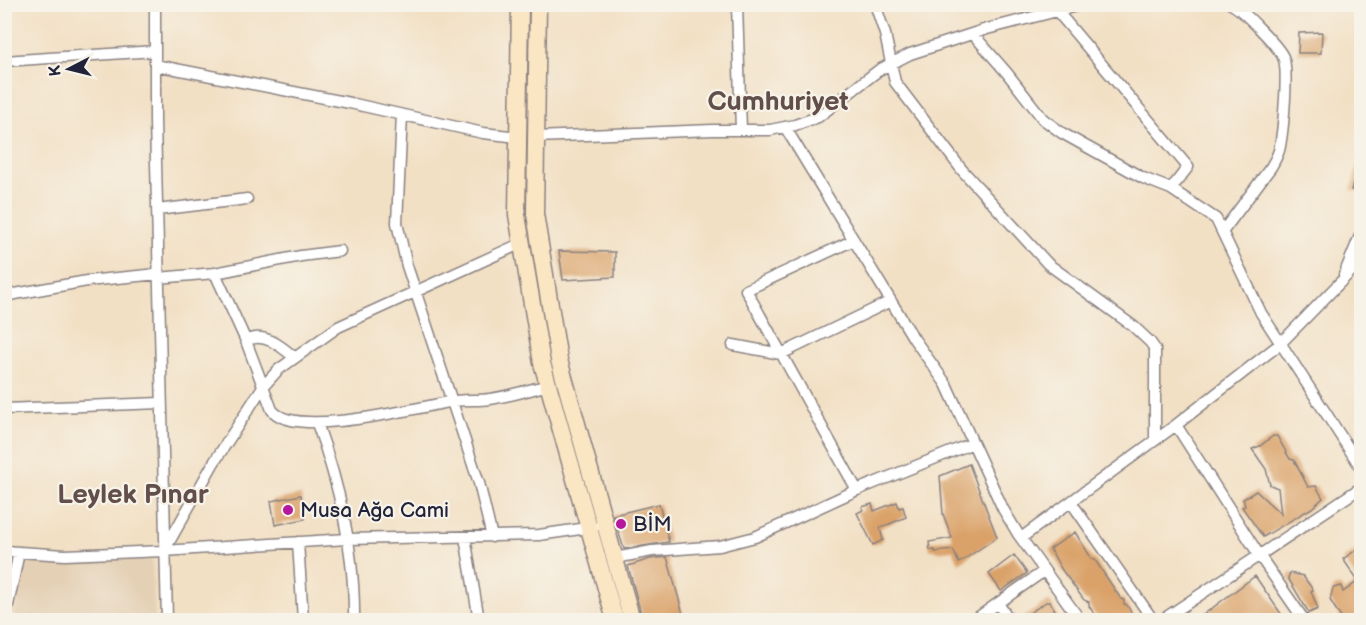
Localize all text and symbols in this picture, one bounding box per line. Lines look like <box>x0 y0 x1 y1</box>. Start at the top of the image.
north arrow <box>39 39 99 99</box>
text: K <box>45 64 66 77</box>
district label: Cumhuriyet <box>707 86 849 118</box>
district label: Leylek Pınar <box>57 479 209 511</box>
place label: Musa Ağa Cami <box>300 498 449 523</box>
marker: Musa Ağa Cami <box>281 503 295 517</box>
place label: BİM <box>633 512 672 537</box>
marker: BİM <box>614 517 628 531</box>

